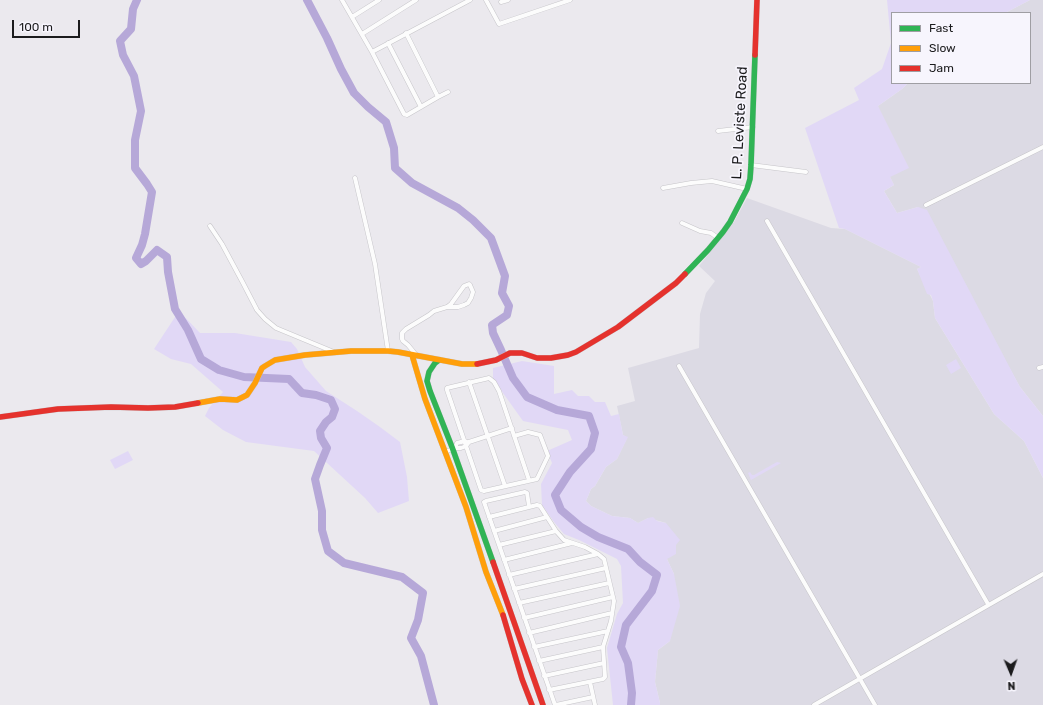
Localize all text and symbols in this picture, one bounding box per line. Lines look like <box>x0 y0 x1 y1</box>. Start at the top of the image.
scale bar <box>14 12 82 38</box>
legend <box>891 12 1031 84</box>
text: 100 m <box>19 20 53 34</box>
text: Fast <box>929 21 953 35</box>
text: Slow <box>929 41 956 55</box>
text: Jam <box>929 61 954 75</box>
street label: L. P. Leviste Road <box>729 66 751 180</box>
north arrow <box>991 653 1031 693</box>
text: N <box>1007 679 1016 692</box>

